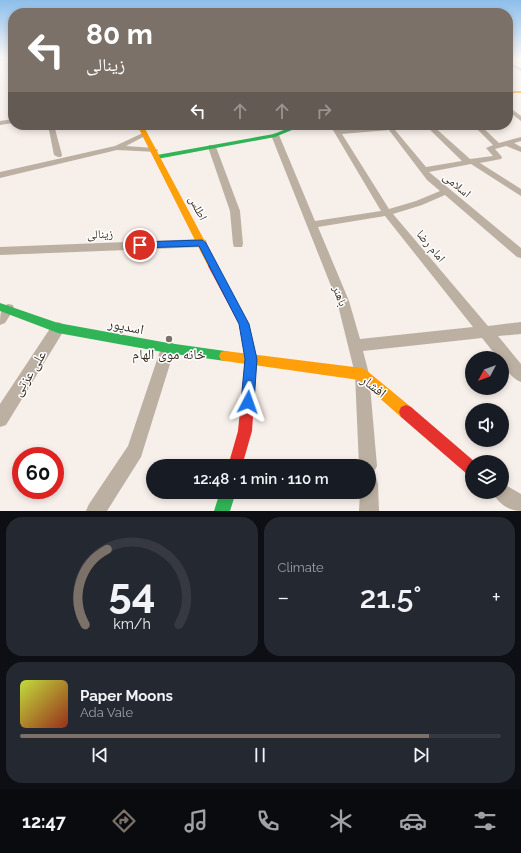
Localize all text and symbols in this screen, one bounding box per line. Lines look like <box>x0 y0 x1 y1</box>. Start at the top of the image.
text: 80 m <box>86 18 153 51</box>
icon: left <box>20 24 72 76</box>
text: زینالی <box>86 54 125 75</box>
icon: left <box>187 100 209 122</box>
icon: ahead <box>229 100 251 122</box>
icon: ahead <box>271 100 293 122</box>
icon: right <box>313 100 335 122</box>
street label: اسلامی <box>440 169 474 201</box>
street label: اطلس <box>186 193 210 223</box>
street label: زینالی <box>87 227 114 242</box>
street label: امام رضا <box>413 227 448 266</box>
pin <box>123 228 157 262</box>
icon: arrive <box>129 234 151 256</box>
street label: باهنر <box>329 283 350 308</box>
street label: اسدپور <box>106 315 145 338</box>
marker: خانه موی الهام <box>164 334 174 344</box>
place label: خانه موی الهام <box>132 346 206 364</box>
street label: علی عزتی <box>9 347 50 399</box>
north arrow <box>465 351 509 395</box>
map controls <box>465 351 509 499</box>
street label: افشار <box>357 371 390 402</box>
position arrow <box>227 381 269 423</box>
button: sound <box>465 403 509 447</box>
speed limit sign: 60 <box>12 447 64 499</box>
button: layers <box>465 455 509 499</box>
text: 12:48 · 1 min · 110 m <box>193 470 329 488</box>
text: Climate <box>278 560 324 575</box>
text: 54 <box>108 568 155 617</box>
text: 21.5° <box>360 580 422 615</box>
text: − <box>278 584 289 610</box>
text: + <box>492 584 501 610</box>
text: km/h <box>113 615 151 631</box>
text: Paper Moons <box>80 687 173 705</box>
text: Ada Vale <box>80 705 133 720</box>
icon: previous <box>89 744 111 766</box>
icon: pause <box>249 744 271 766</box>
icon: next <box>410 744 432 766</box>
icon: directions <box>110 807 138 835</box>
icon: music <box>182 807 210 835</box>
icon: phone <box>254 807 282 835</box>
icon: climate <box>327 807 355 835</box>
icon: car <box>399 807 427 835</box>
icon: filters <box>471 807 499 835</box>
text: 12:47 <box>22 811 66 832</box>

